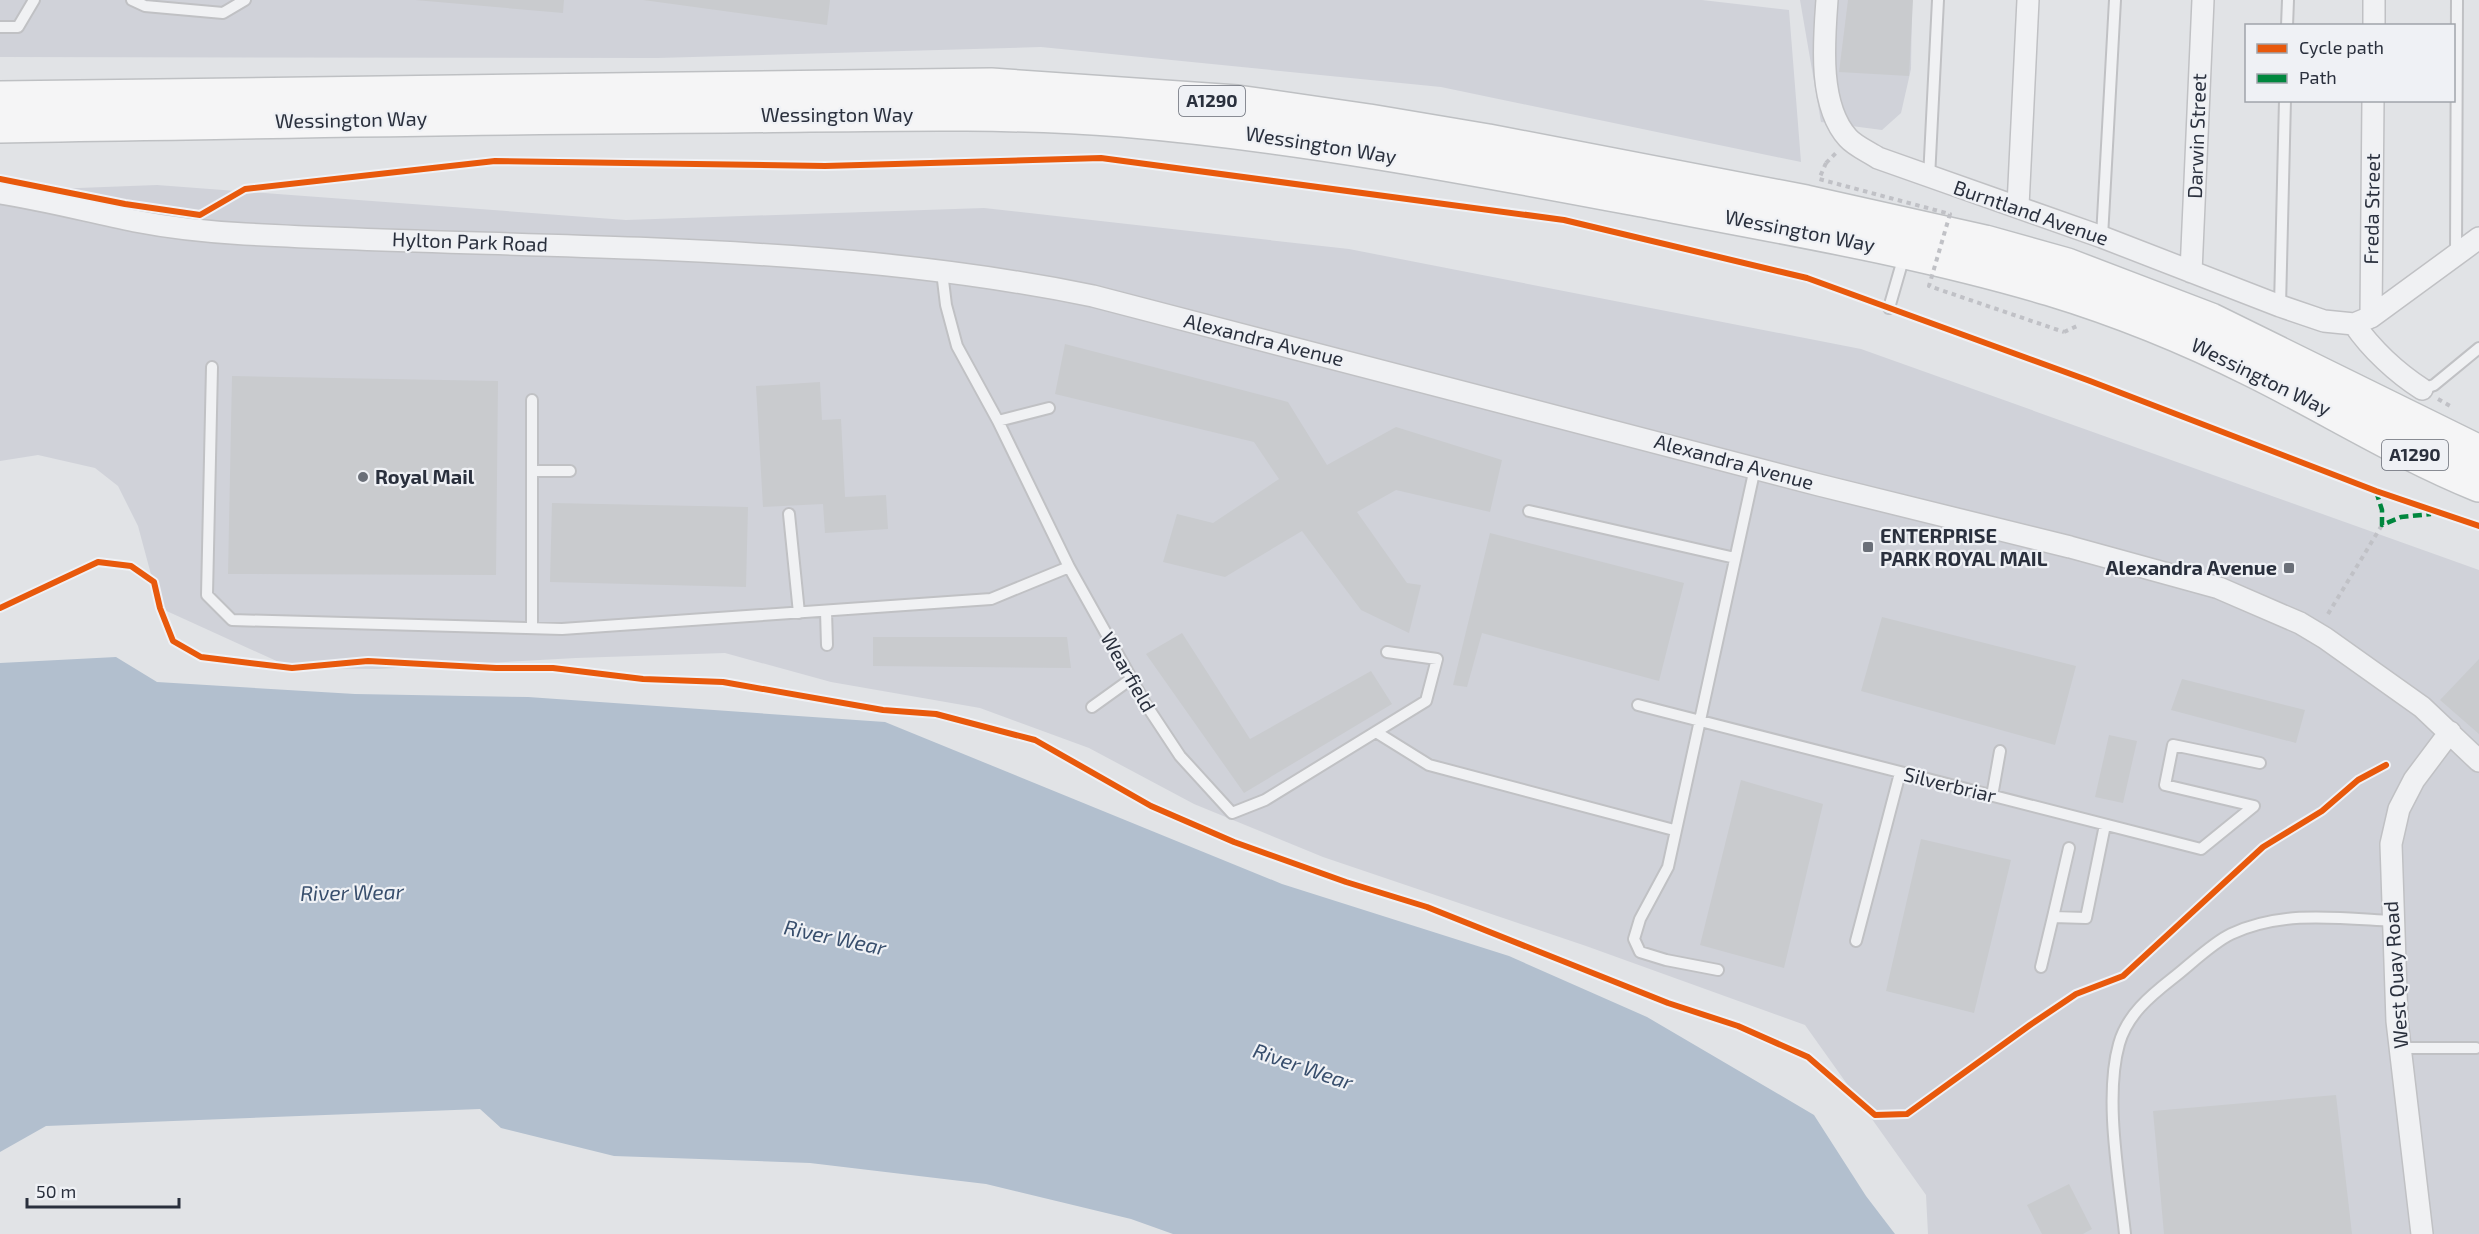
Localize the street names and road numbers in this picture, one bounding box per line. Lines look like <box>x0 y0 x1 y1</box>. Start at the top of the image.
street label: Darwin Street <box>2182 73 2210 199</box>
road number: A1290 <box>1179 86 1245 116</box>
street label: Wessington Way <box>761 102 914 126</box>
street label: Wessington Way <box>275 106 428 132</box>
street label: Wessington Way <box>1244 120 1399 168</box>
street label: Freda Street <box>2358 153 2384 265</box>
street label: Burntland Avenue <box>1951 174 2112 250</box>
street label: Wessington Way <box>1723 204 1878 256</box>
street label: Hylton Park Road <box>392 226 548 256</box>
street label: Alexandra Avenue <box>1182 308 1347 370</box>
street label: Wessington Way <box>2188 332 2336 420</box>
street label: Alexandra Avenue <box>1652 428 1816 494</box>
road number: A1290 <box>2382 440 2448 470</box>
street label: Wearfield <box>1096 627 1161 716</box>
street label: Silverbriar <box>1902 761 1999 807</box>
street label: West Quay Road <box>2378 900 2412 1050</box>

